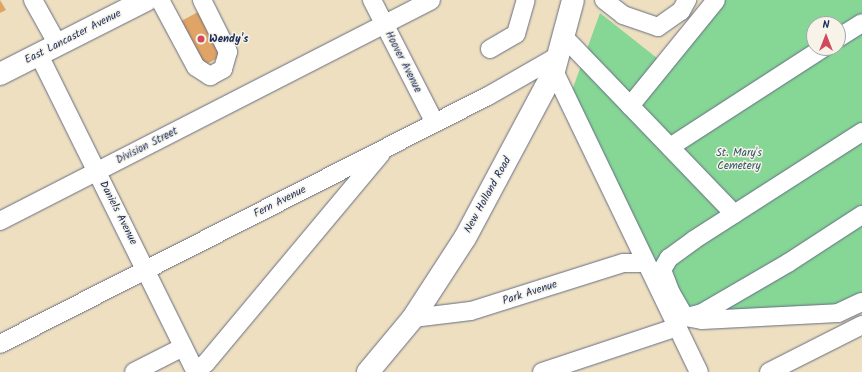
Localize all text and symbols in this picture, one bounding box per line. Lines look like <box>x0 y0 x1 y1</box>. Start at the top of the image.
street label: East Lancaster Avenue <box>23 7 123 67</box>
north arrow <box>806 16 846 56</box>
text: N <box>823 16 829 34</box>
street label: Hoover Avenue <box>382 29 424 95</box>
place label: Wendy's <box>209 32 248 46</box>
marker: Wendy's <box>196 34 206 44</box>
street label: Division Street <box>114 125 180 167</box>
park label: St. Mary's Cemetery <box>716 147 762 173</box>
street label: New Holland Road <box>462 155 514 235</box>
street label: Daniels Avenue <box>96 179 140 247</box>
street label: Fern Avenue <box>252 183 308 221</box>
street label: Park Avenue <box>501 278 559 308</box>

